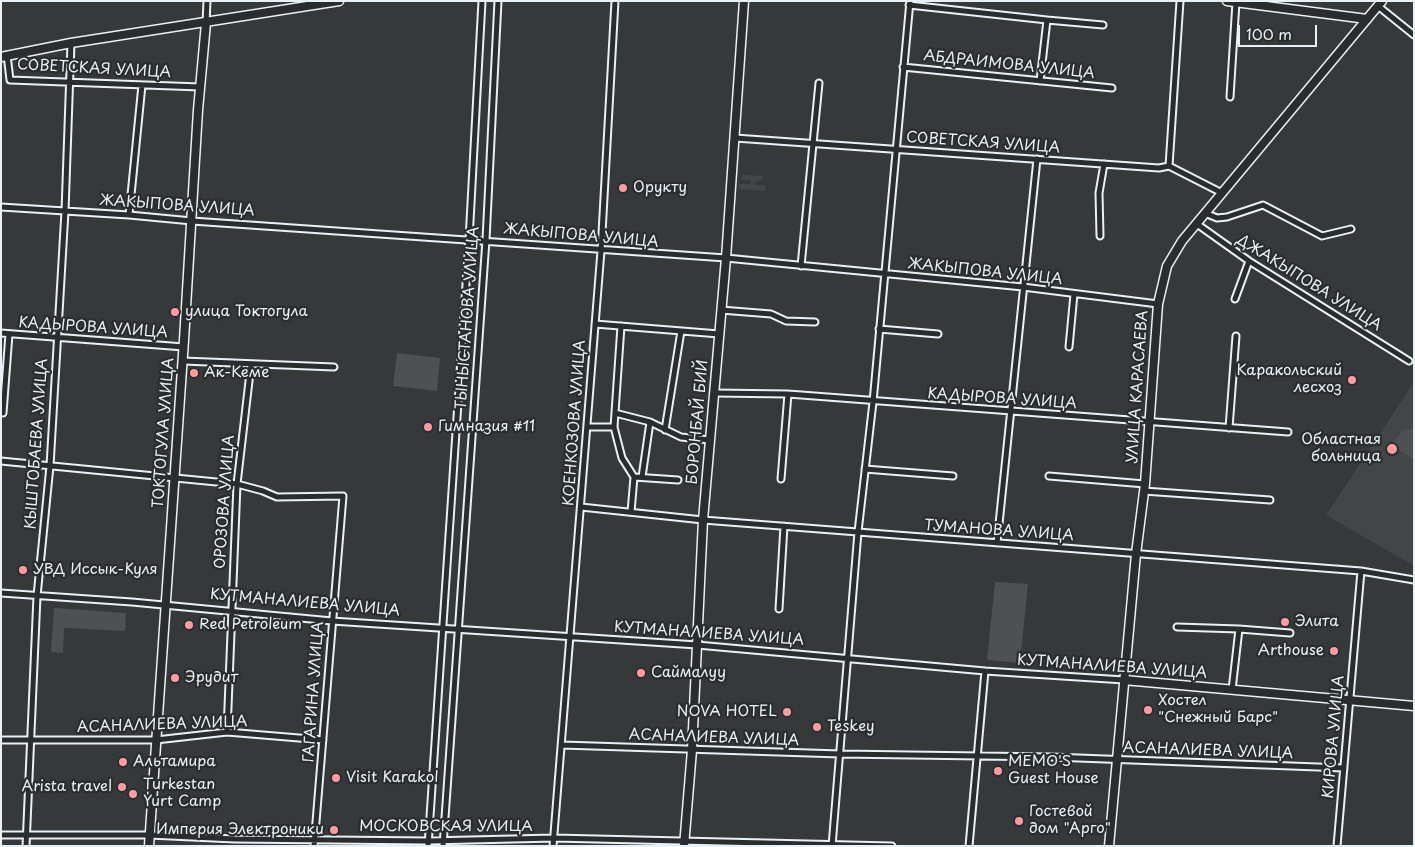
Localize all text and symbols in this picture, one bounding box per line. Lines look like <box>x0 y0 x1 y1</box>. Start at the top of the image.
scale bar <box>1240 15 1319 47</box>
text: 100 m <box>1246 22 1292 45</box>
street label: АБДРАИМОВА УЛИЦА <box>922 47 1096 83</box>
street label: СОВЕТСКАЯ УЛИЦА <box>16 56 172 82</box>
street label: СОВЕТСКАЯ УЛИЦА <box>905 129 1061 157</box>
place label: Орукту <box>633 179 687 197</box>
marker: Орукту <box>617 182 629 194</box>
street label: ЖАКЫПОВА УЛИЦА <box>99 192 255 220</box>
street label: ЖАКЫПОВА УЛИЦА <box>503 220 659 252</box>
street label: ТЫНЫСТАНОВА УЛИЦА <box>453 226 483 410</box>
street label: ДЖАКЫПОВА УЛИЦА <box>1233 231 1385 335</box>
street label: ЖАКЫПОВА УЛИЦА <box>907 255 1063 289</box>
place label: улица Токтогула <box>185 303 308 321</box>
marker: улица Токтогула <box>169 306 181 318</box>
street label: УЛИЦА КАРАСАЕВА <box>1124 310 1152 464</box>
street label: КАДЫРОВА УЛИЦА <box>18 314 168 342</box>
street label: КОЕНКОЗОВА УЛИЦА <box>560 339 590 507</box>
street label: ТОКТОГУЛА УЛИЦА <box>150 357 178 509</box>
street label: КЫШТОБАЕВА УЛИЦА <box>22 358 52 530</box>
street label: БОРОНБАЙ БИЙ <box>684 359 712 485</box>
place label: Каракольский лесхоз <box>1237 362 1342 397</box>
place label: Ак-Кеме <box>204 364 269 382</box>
marker: Ак-Кеме <box>188 367 200 379</box>
marker: Каракольский лесхоз <box>1346 374 1358 386</box>
street label: КАДЫРОВА УЛИЦА <box>927 385 1077 413</box>
place label: Гимназия #11 <box>438 418 535 436</box>
marker: Гимназия #11 <box>422 421 434 433</box>
place label: Областная больница <box>1301 431 1381 466</box>
street label: ОРОЗОВА УЛИЦА <box>211 434 239 570</box>
marker: Областная больница <box>1385 442 1399 456</box>
street label: ТУМАНОВА УЛИЦА <box>924 517 1074 545</box>
place label: УВД Иссык-Куля <box>33 561 158 579</box>
marker: УВД Иссык-Куля <box>17 564 29 576</box>
street label: КУТМАНАЛИЕВА УЛИЦА <box>209 586 401 620</box>
place label: Элита <box>1295 613 1339 631</box>
place label: Red Petroleum <box>199 616 302 634</box>
marker: Элита <box>1279 616 1291 628</box>
street label: КУТМАНАЛИЕВА УЛИЦА <box>613 618 805 650</box>
marker: Red Petroleum <box>183 619 195 631</box>
street label: ГАГАРИНА УЛИЦА <box>300 621 328 763</box>
place label: Arthouse <box>1258 642 1324 660</box>
marker: Arthouse <box>1328 645 1340 657</box>
street label: КУТМАНАЛИЕВА УЛИЦА <box>1016 651 1208 683</box>
place label: Саймалуу <box>651 664 726 682</box>
marker: Саймалуу <box>635 667 647 679</box>
place label: Эрудит <box>185 669 238 687</box>
marker: Эрудит <box>169 672 181 684</box>
street label: КИРОВА УЛИЦА <box>1320 675 1348 799</box>
place label: Хостел "Снежный Барс" <box>1158 692 1278 727</box>
place label: NOVA HOTEL <box>677 703 777 721</box>
marker: Хостел "Снежный Барс" <box>1142 704 1154 716</box>
marker: NOVA HOTEL <box>781 706 793 718</box>
street label: АСАНАЛИЕВА УЛИЦА <box>76 713 248 737</box>
place label: Teskey <box>827 718 875 736</box>
marker: Teskey <box>811 721 823 733</box>
street label: АСАНАЛИЕВА УЛИЦА <box>628 726 800 750</box>
street label: АСАНАЛИЕВА УЛИЦА <box>1122 739 1294 763</box>
place label: Альтамира <box>133 753 216 771</box>
place label: MEMO'S Guest House <box>1008 753 1099 788</box>
marker: Альтамира <box>117 756 129 768</box>
marker: MEMO'S Guest House <box>992 765 1004 777</box>
place label: Visit Karakol <box>346 769 439 787</box>
marker: Visit Karakol <box>330 772 342 784</box>
place label: Turkestan Yurt Camp <box>143 776 221 811</box>
place label: Arista travel <box>21 778 112 796</box>
marker: Arista travel <box>116 781 128 793</box>
marker: Turkestan Yurt Camp <box>127 788 139 800</box>
place label: Гостевой дом "Арго" <box>1029 803 1111 838</box>
marker: Гостевой дом "Арго" <box>1013 815 1025 827</box>
street label: МОСКОВСКАЯ УЛИЦА <box>359 818 533 836</box>
place label: Империя Электроники <box>156 821 324 839</box>
marker: Империя Электроники <box>328 824 340 836</box>

